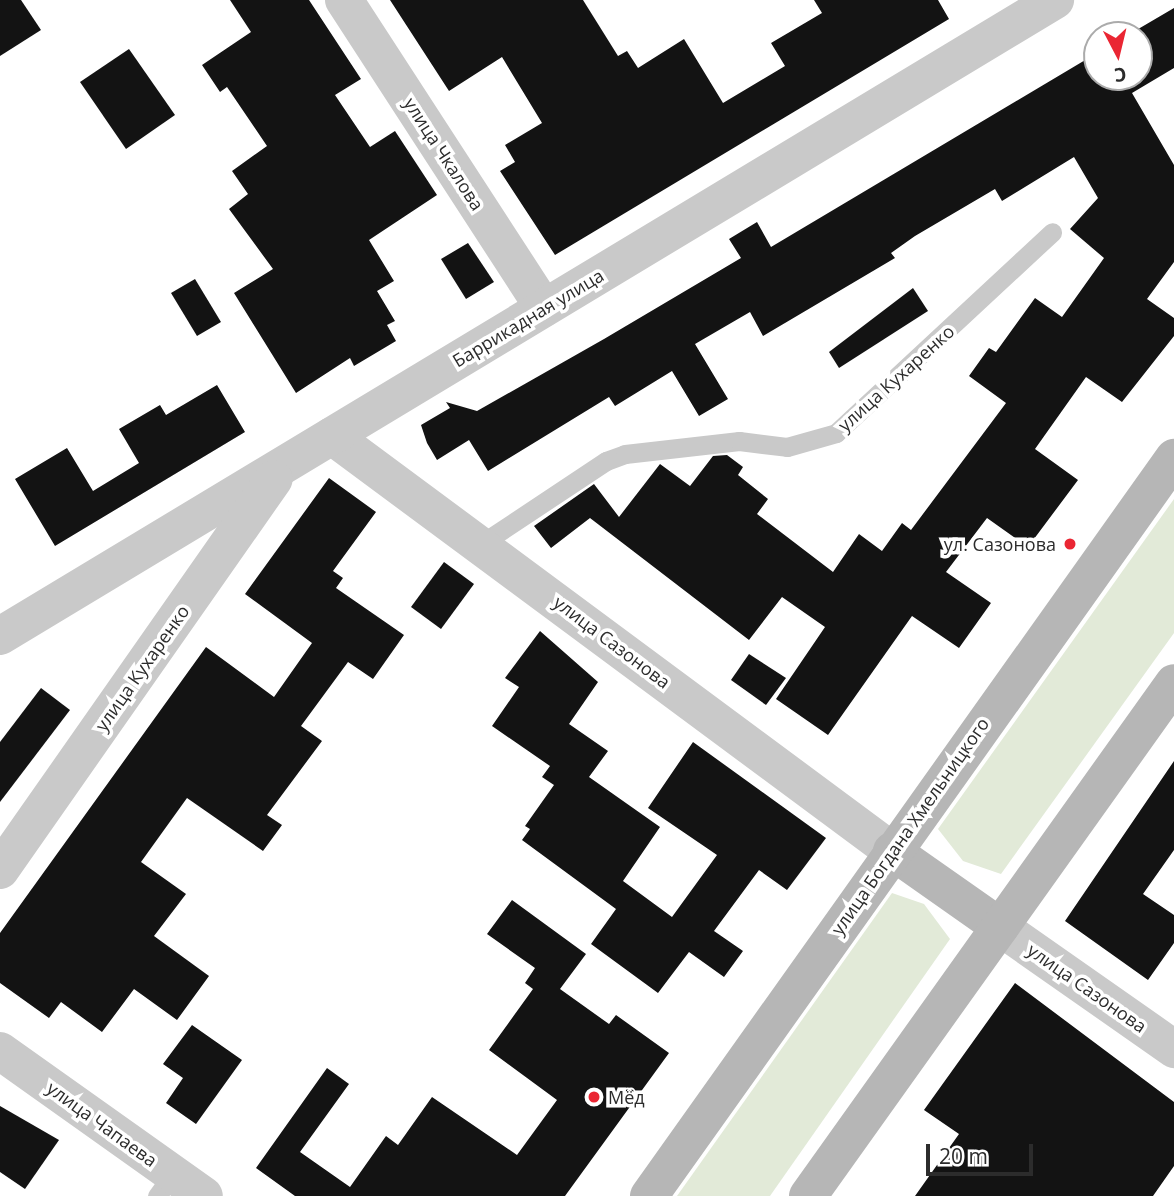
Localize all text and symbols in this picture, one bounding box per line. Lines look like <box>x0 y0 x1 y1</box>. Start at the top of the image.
north arrow <box>1083 21 1153 91</box>
text: С <box>1113 61 1128 88</box>
street label: улица Чкалова <box>400 94 488 214</box>
street label: Баррикадная улица <box>449 264 607 372</box>
street label: улица Кухаренко <box>833 320 959 436</box>
place label: ул. Сазонова <box>944 533 1056 555</box>
marker: ул. Сазонова <box>1062 536 1078 552</box>
street label: улица Сазонова <box>550 591 674 693</box>
street label: улица Кухаренко <box>90 601 194 735</box>
street label: улица Богдана Хмельницкого <box>827 713 993 939</box>
street label: улица Сазонова <box>1023 939 1151 1037</box>
street label: улица Чапаева <box>43 1077 161 1171</box>
place label: Мёд <box>608 1086 645 1108</box>
marker: Мёд <box>586 1089 602 1105</box>
scale bar <box>929 1130 1036 1174</box>
text: 20 m <box>939 1142 988 1170</box>

